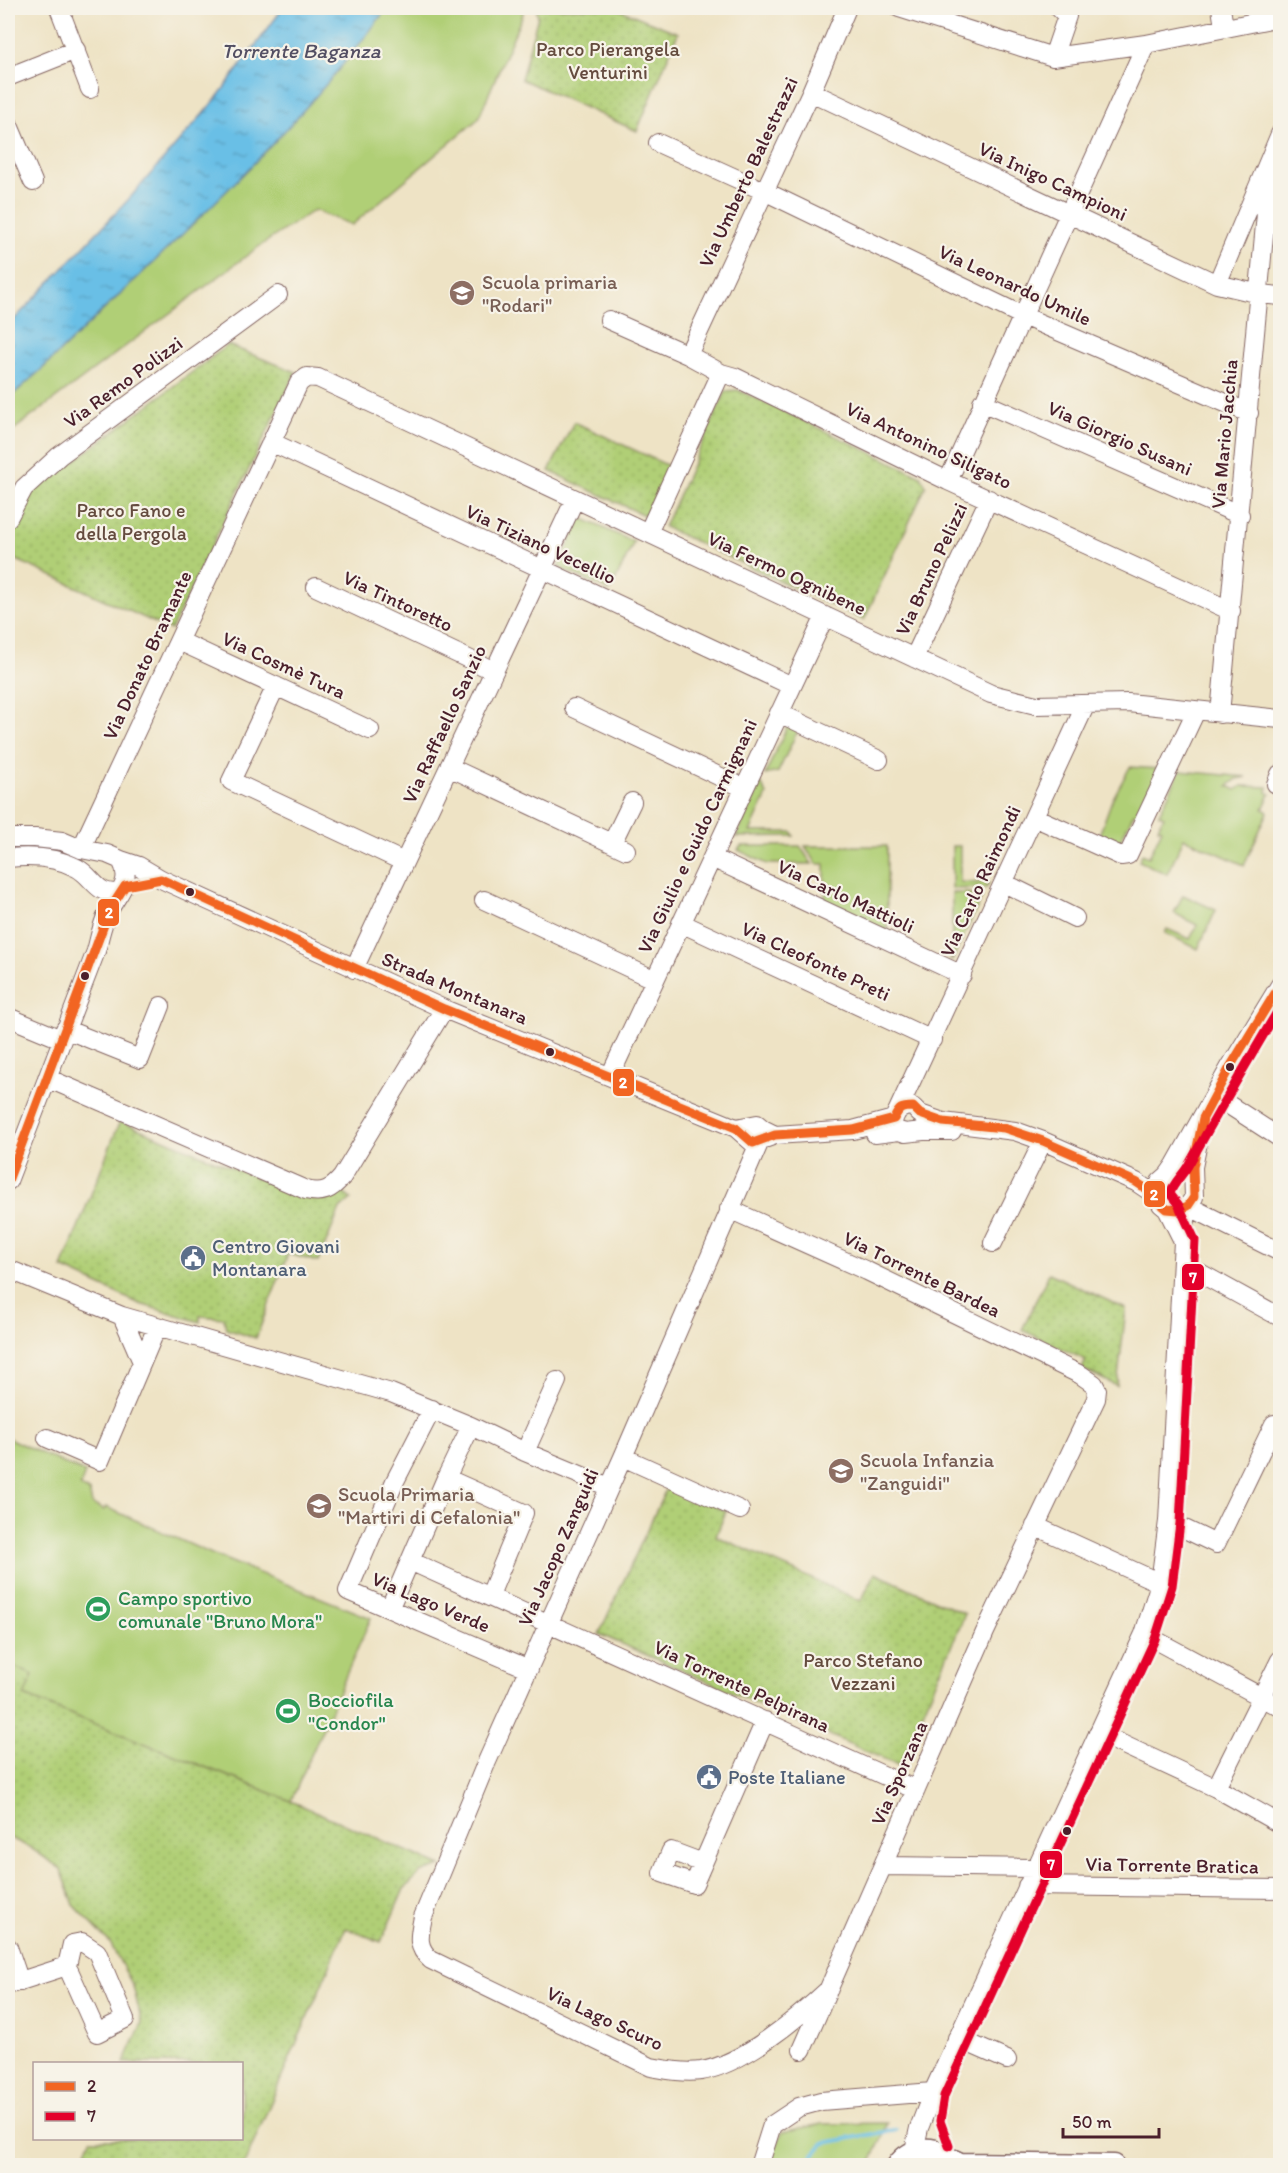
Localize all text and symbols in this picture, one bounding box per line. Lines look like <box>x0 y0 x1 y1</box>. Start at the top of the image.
park label: Parco Pierangela Venturini <box>536 37 681 84</box>
water label: Torrente Baganza <box>221 38 381 63</box>
street label: Via Umberto Balestrazzi <box>693 73 803 271</box>
street label: Via Inigo Campioni <box>975 136 1131 226</box>
street label: Via Leonardo Umile <box>935 239 1095 331</box>
place label: Scuola primaria "Rodari" <box>482 270 618 317</box>
school or university icon: Scuola primaria "Rodari" <box>447 278 477 308</box>
street label: Via Remo Polizzi <box>59 331 187 433</box>
street label: Via Mario Jacchia <box>1206 358 1242 510</box>
street label: Via Giorgio Susani <box>1044 395 1196 481</box>
street label: Via Antonino Siligato <box>842 396 1016 494</box>
park label: Parco Fano e della Pergola <box>75 498 187 545</box>
street label: Via Tiziano Vecellio <box>462 499 620 589</box>
street label: Via Bruno Pelizzi <box>890 499 972 639</box>
street label: Via Fermo Ognibene <box>704 526 870 620</box>
street label: Via Tintoretto <box>339 565 457 637</box>
street label: Via Donato Bramante <box>97 567 197 743</box>
street label: Via Cosmè Tura <box>218 626 350 704</box>
street label: Via Raffaello Sanzio <box>397 641 491 807</box>
street label: Via Giulio e Guido Carmignani <box>632 715 762 957</box>
street label: Via Carlo Raimondi <box>934 801 1026 961</box>
street label: Via Carlo Mattioli <box>774 854 918 938</box>
unlabelled marker <box>184 886 196 898</box>
line badge: 2 <box>97 898 120 927</box>
text: 2 <box>105 903 114 922</box>
street label: Via Cleofonte Preti <box>738 916 894 1006</box>
street label: Strada Montanara <box>378 946 532 1030</box>
unlabelled marker <box>79 970 91 982</box>
unlabelled marker <box>544 1046 556 1058</box>
unlabelled marker <box>1224 1061 1236 1073</box>
line badge: 2 <box>612 1068 635 1097</box>
text: 2 <box>619 1073 628 1092</box>
line badge: 2 <box>1143 1180 1166 1208</box>
text: 2 <box>1150 1185 1159 1204</box>
street label: Via Torrente Bardea <box>840 1226 1005 1322</box>
place label: Centro Giovani Montanara <box>212 1234 340 1281</box>
public building icon: Centro Giovani Montanara <box>178 1243 208 1273</box>
line badge: 7 <box>1181 1263 1205 1291</box>
text: 7 <box>1188 1268 1197 1287</box>
place label: Scuola Infanzia "Zanguidi" <box>860 1448 995 1495</box>
school or university icon: Scuola Infanzia "Zanguidi" <box>826 1456 856 1486</box>
street label: Via Jacopo Zanguidi <box>512 1464 604 1630</box>
place label: Scuola Primaria "Martiri di Cefalonia" <box>338 1482 520 1529</box>
school or university icon: Scuola Primaria "Martiri di Cefalonia" <box>304 1491 334 1521</box>
street label: Via Lago Verde <box>368 1566 494 1638</box>
place label: Campo sportivo comunale "Bruno Mora" <box>118 1586 322 1633</box>
sports icon: Campo sportivo comunale "Bruno Mora" <box>83 1594 113 1624</box>
street label: Via Torrente Pelpirana <box>650 1635 835 1738</box>
park label: Parco Stefano Vezzani <box>803 1648 923 1695</box>
place label: Bocciofila "Condor" <box>308 1688 394 1735</box>
sports icon: Bocciofila "Condor" <box>273 1696 303 1726</box>
street label: Via Sporzana <box>865 1717 933 1829</box>
public building icon: Poste Italiane <box>694 1762 724 1792</box>
place label: Poste Italiane <box>728 1765 846 1789</box>
unlabelled marker <box>1061 1825 1073 1837</box>
line badge: 7 <box>1039 1850 1063 1879</box>
street label: Via Torrente Bratica <box>1085 1851 1259 1879</box>
text: 7 <box>1046 1855 1055 1874</box>
street label: Via Lago Scuro <box>543 1980 667 2056</box>
legend <box>33 2062 243 2140</box>
text: 2 <box>87 2075 97 2097</box>
scale bar <box>1063 2101 1159 2139</box>
text: 7 <box>87 2105 96 2127</box>
text: 50 m <box>1072 2111 1112 2133</box>

